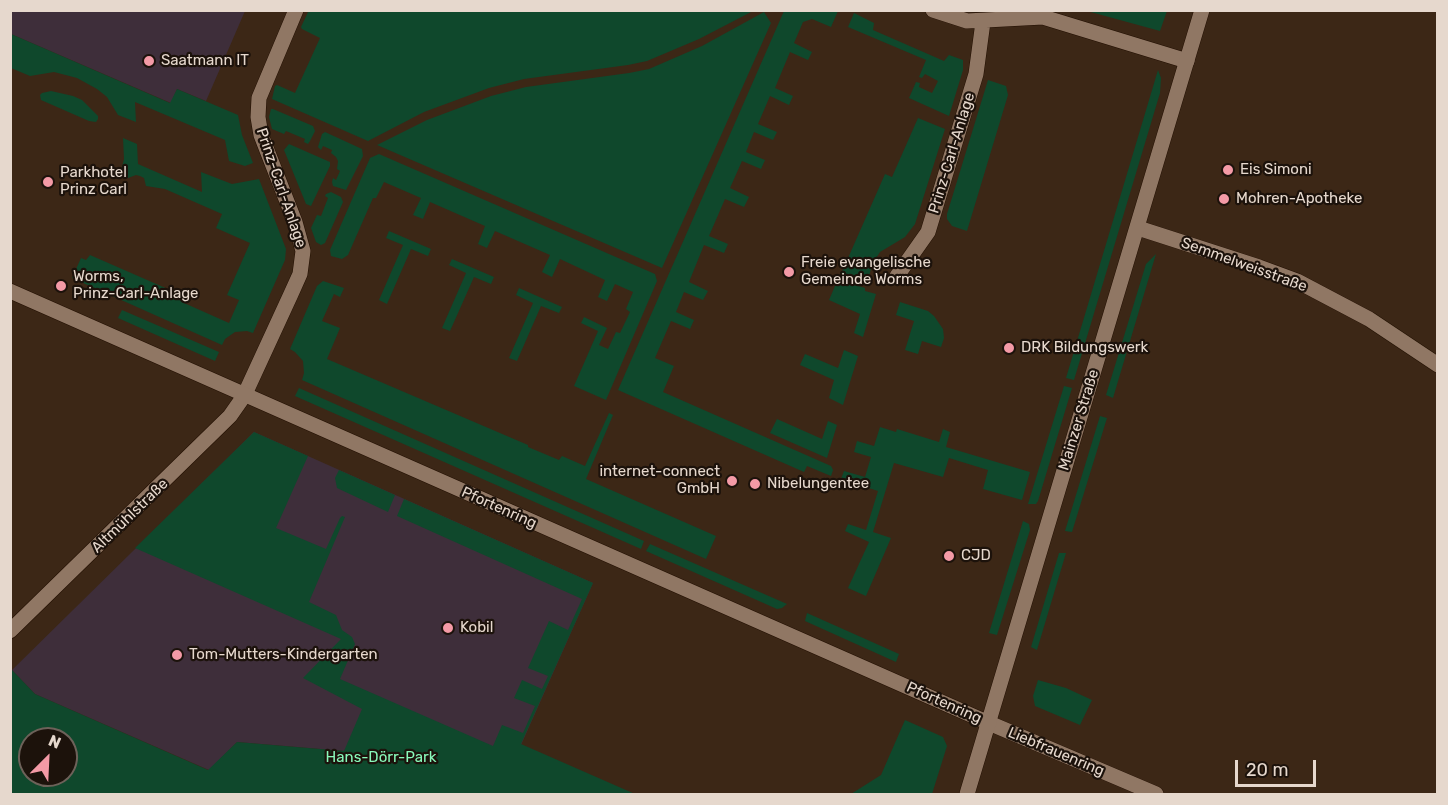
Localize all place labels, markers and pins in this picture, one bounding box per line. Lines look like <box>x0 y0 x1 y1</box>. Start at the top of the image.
place label: Saatmann IT <box>161 52 249 70</box>
marker: Saatmann IT <box>142 54 156 68</box>
place label: Eis Simoni <box>1240 161 1312 179</box>
marker: Eis Simoni <box>1221 163 1235 177</box>
place label: Parkhotel Prinz Carl <box>60 164 127 199</box>
marker: Parkhotel Prinz Carl <box>41 175 55 189</box>
place label: Mohren-Apotheke <box>1236 190 1362 208</box>
marker: Mohren-Apotheke <box>1217 192 1231 206</box>
place label: Freie evangelische Gemeinde Worms <box>801 254 931 289</box>
marker: Freie evangelische Gemeinde Worms <box>782 265 796 279</box>
place label: Worms, Prinz-Carl-Anlage <box>73 268 199 303</box>
marker: Worms, Prinz-Carl-Anlage <box>54 279 68 293</box>
place label: DRK Bildungswerk <box>1021 339 1148 357</box>
marker: DRK Bildungswerk <box>1002 341 1016 355</box>
place label: internet-connect GmbH <box>599 463 720 498</box>
marker: internet-connect GmbH <box>725 474 739 488</box>
place label: Nibelungentee <box>767 475 869 493</box>
marker: Nibelungentee <box>748 477 762 491</box>
place label: CJD <box>961 547 991 565</box>
marker: CJD <box>942 549 956 563</box>
place label: Kobil <box>460 619 493 637</box>
marker: Kobil <box>441 621 455 635</box>
place label: Tom-Mutters-Kindergarten <box>189 646 378 664</box>
marker: Tom-Mutters-Kindergarten <box>170 648 184 662</box>

